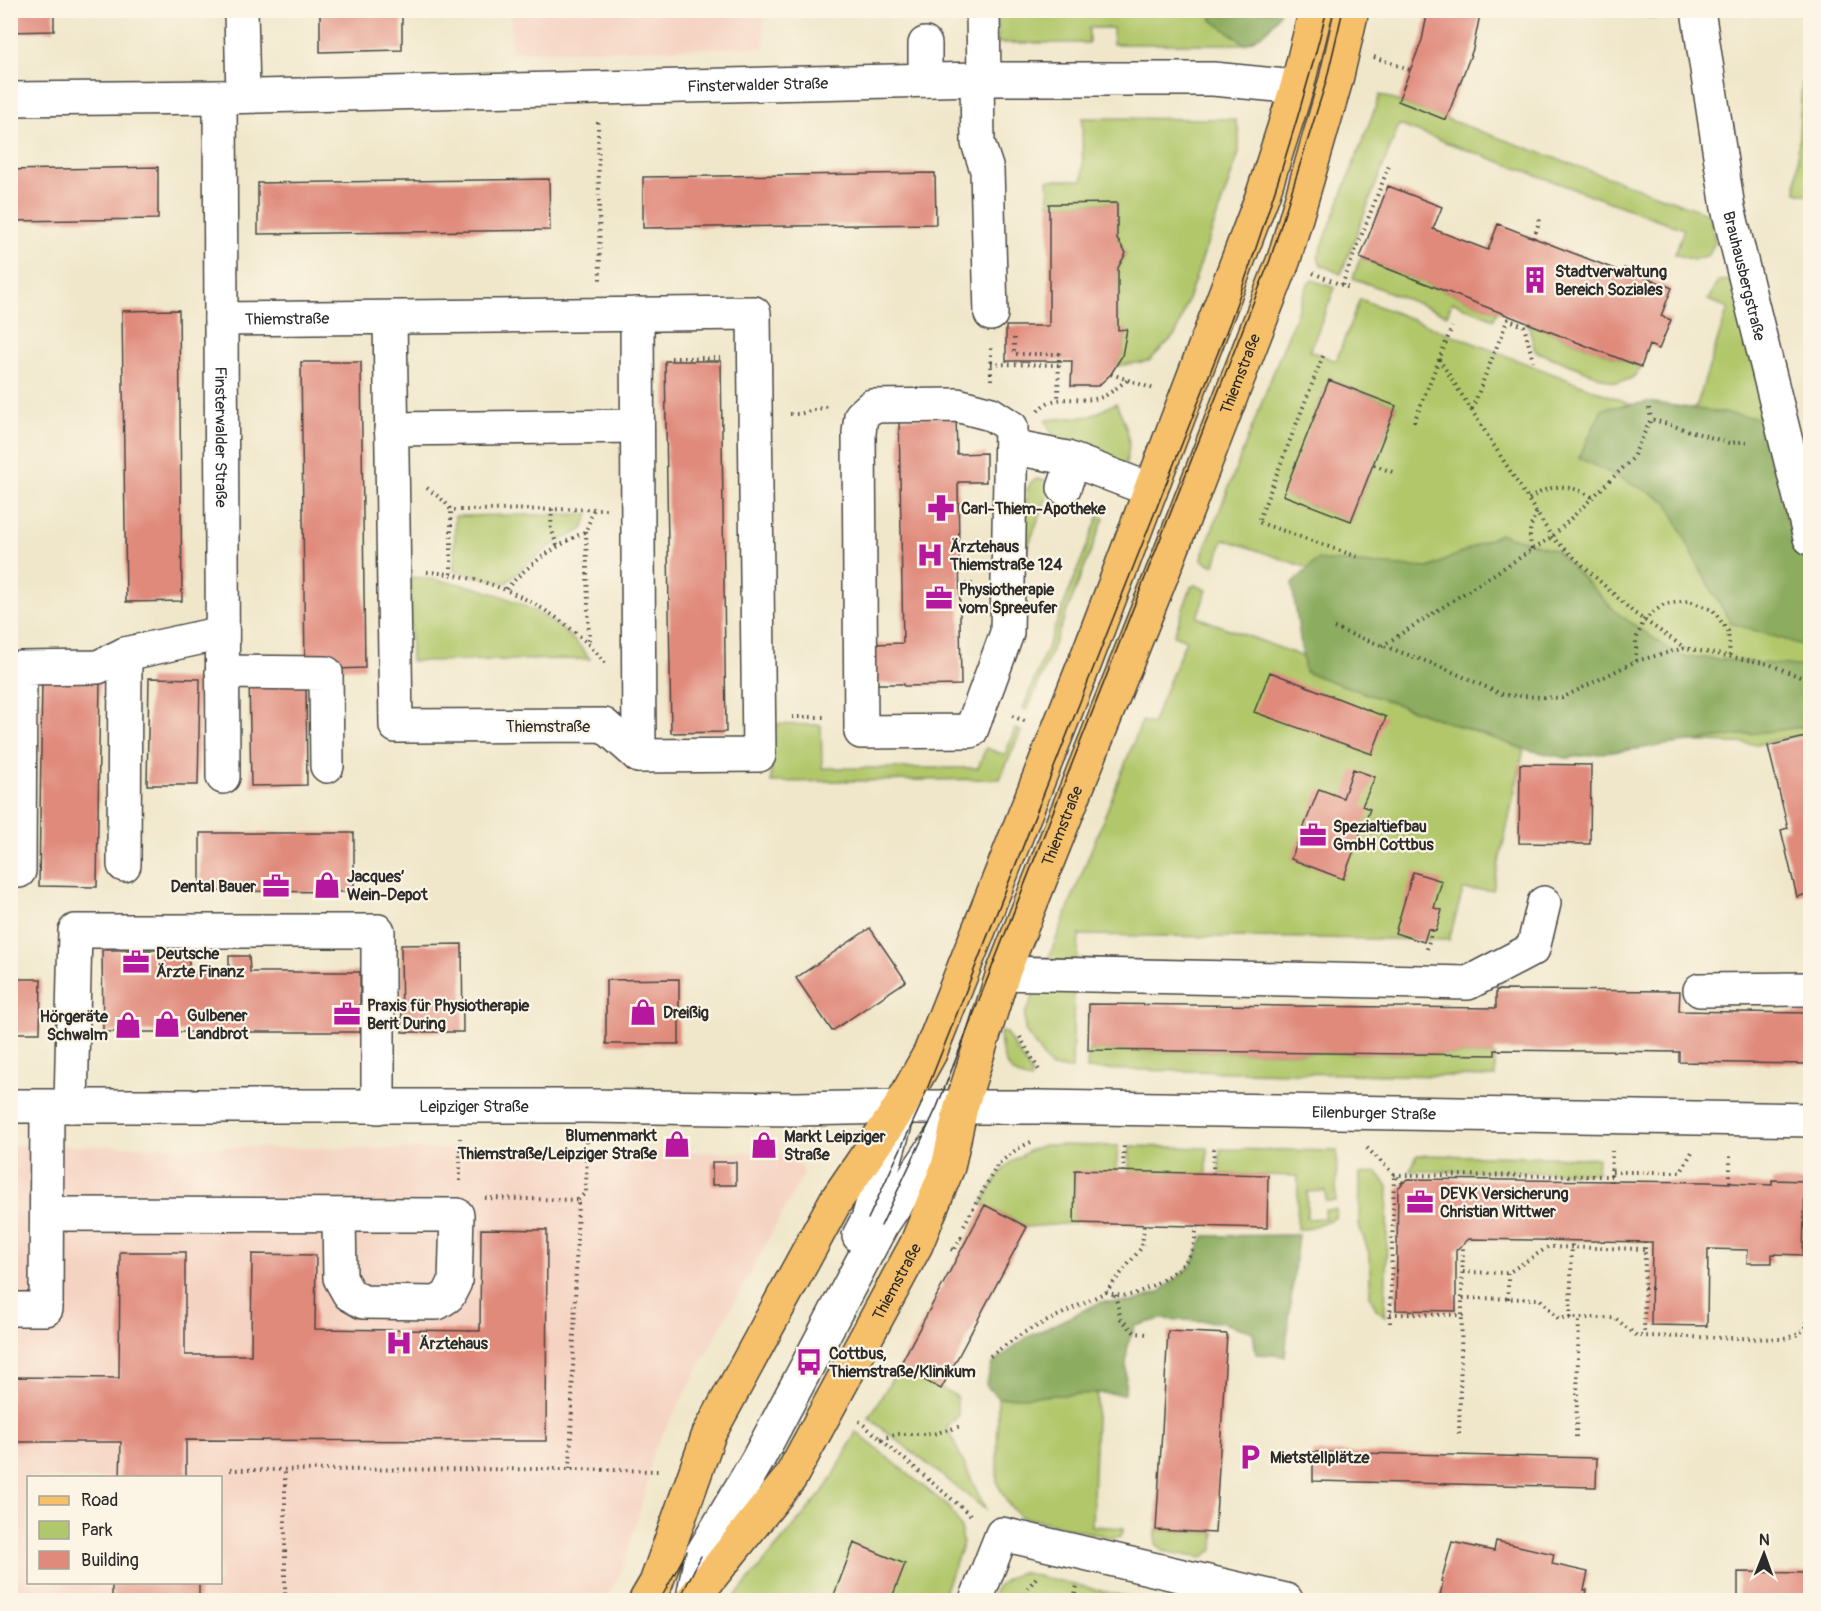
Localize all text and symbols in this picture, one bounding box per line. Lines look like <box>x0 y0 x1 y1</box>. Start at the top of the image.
street label: Finsterwalder Straße <box>687 74 829 97</box>
street label: Brauhausbergstraße <box>1718 209 1770 343</box>
place label: Stadtverwaltung Bereich Soziales <box>1555 262 1667 300</box>
building icon: Stadtverwaltung Bereich Soziales <box>1520 265 1550 295</box>
street label: Thiemstraße <box>245 309 329 330</box>
street label: Thiemstraße <box>1216 331 1265 417</box>
street label: Finsterwalder Straße <box>210 366 231 508</box>
pharmacy icon: Carl-Thiem-Apotheke <box>926 493 956 523</box>
place label: Carl-Thiem-Apotheke <box>961 499 1107 519</box>
place label: Ärztehaus Thiemstraße 124 <box>949 537 1063 575</box>
hospital icon: Ärztehaus Thiemstraße 124 <box>915 540 945 570</box>
place label: Physiotherapie vom Spreeufer <box>958 580 1058 618</box>
office icon: Physiotherapie vom Spreeufer <box>924 583 954 613</box>
street label: Thiemstraße <box>506 717 590 737</box>
street label: Thiemstraße <box>1038 783 1088 869</box>
place label: Spezialtiefbau GmbH Cottbus <box>1333 817 1435 855</box>
office icon: Spezialtiefbau GmbH Cottbus <box>1298 820 1328 850</box>
place label: Jacques’ Wein-Depot <box>347 867 428 905</box>
shop icon: Jacques’ Wein-Depot <box>312 870 342 900</box>
office icon: Dental Bauer <box>261 871 291 901</box>
place label: Dental Bauer <box>171 877 256 897</box>
place label: Deutsche Ärzte Finanz <box>156 944 245 982</box>
office icon: Deutsche Ärzte Finanz <box>121 947 151 977</box>
place label: Praxis für Physiotherapie Berit During <box>367 996 530 1034</box>
shop icon: Dreißig <box>628 997 658 1027</box>
office icon: Praxis für Physiotherapie Berit During <box>332 999 362 1029</box>
place label: Dreißig <box>663 1003 709 1023</box>
place label: Gulbener Landbrot <box>187 1006 249 1044</box>
place label: Hörgeräte Schwalm <box>40 1007 109 1045</box>
shop icon: Gulbener Landbrot <box>152 1009 182 1039</box>
shop icon: Hörgeräte Schwalm <box>113 1010 143 1040</box>
street label: Leipziger Straße <box>419 1097 529 1117</box>
street label: Eilenburger Straße <box>1312 1103 1436 1125</box>
place label: Blumenmarkt Thiemstraße/Leipziger Straße <box>457 1126 658 1164</box>
place label: Markt Leipziger Straße <box>784 1127 886 1165</box>
shop icon: Blumenmarkt Thiemstraße/Leipziger Straße <box>662 1129 692 1159</box>
shop icon: Markt Leipziger Straße <box>749 1130 779 1160</box>
place label: DEVK Versicherung Christian Wittwer <box>1440 1184 1569 1222</box>
office icon: DEVK Versicherung Christian Wittwer <box>1405 1187 1435 1217</box>
street label: Thiemstraße <box>868 1240 926 1324</box>
hospital icon: Ärztehaus <box>384 1328 414 1358</box>
place label: Ärztehaus <box>419 1334 489 1354</box>
place label: Cottbus, Thiemstraße/Klinikum <box>828 1344 976 1382</box>
bus stop icon: Cottbus, Thiemstraße/Klinikum <box>794 1347 824 1377</box>
parking icon: Mietstellplätze <box>1235 1442 1265 1472</box>
place label: Mietstellplätze <box>1270 1448 1371 1468</box>
legend <box>27 1476 222 1584</box>
text: Road <box>81 1489 118 1512</box>
text: Park <box>81 1519 113 1542</box>
north arrow <box>1734 1524 1794 1584</box>
text: N <box>1759 1530 1770 1550</box>
text: Building <box>81 1549 139 1572</box>

